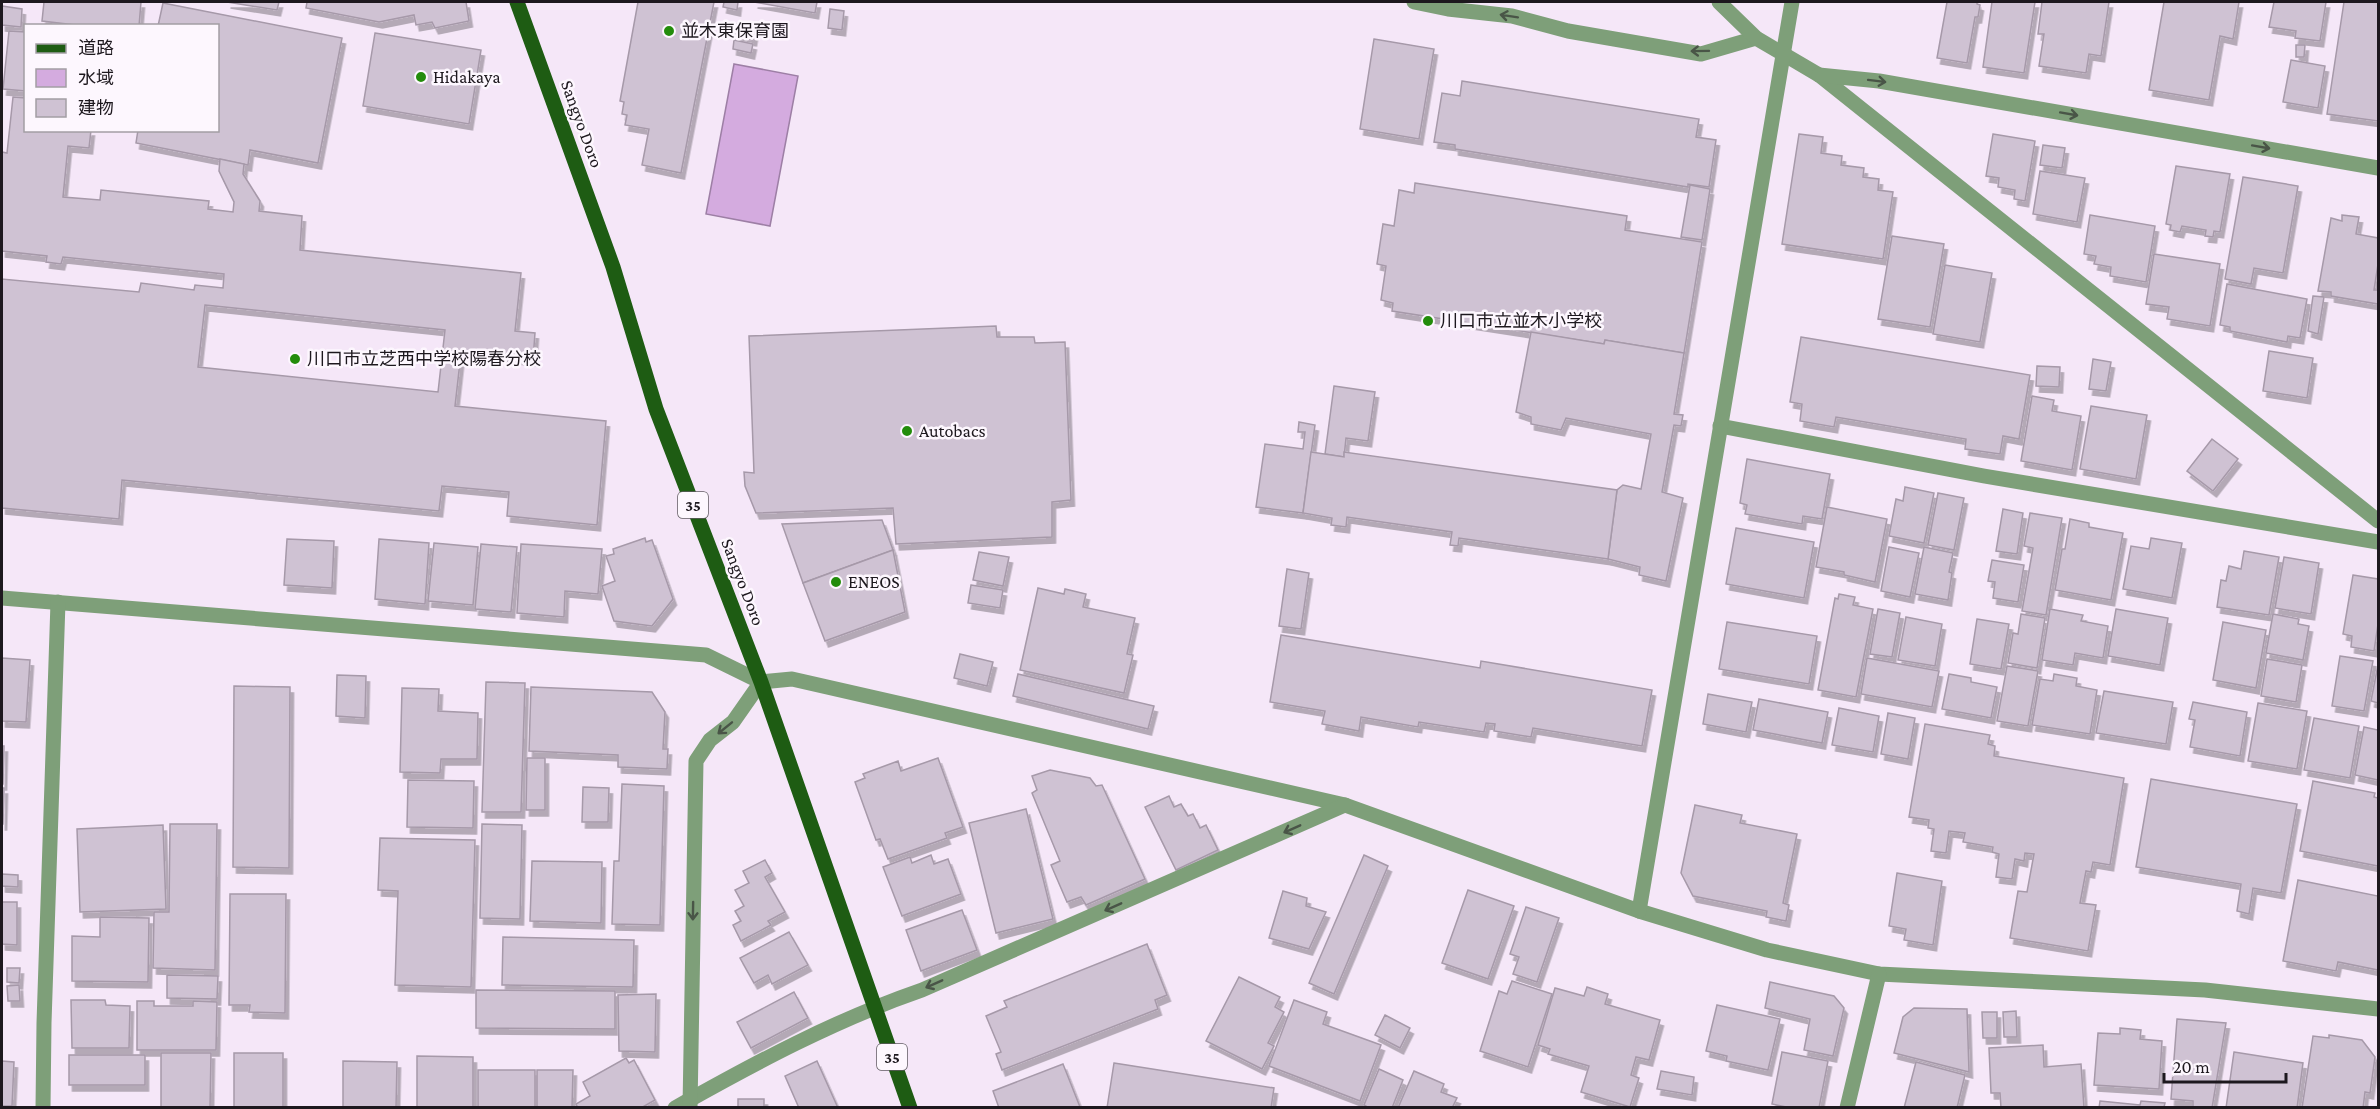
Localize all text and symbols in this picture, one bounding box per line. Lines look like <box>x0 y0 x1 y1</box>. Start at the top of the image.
one-way arrow <box>1499 11 1519 22</box>
place label: 並木東保育園 <box>681 21 789 41</box>
legend <box>24 24 219 132</box>
marker: 並木東保育園 <box>662 24 676 38</box>
text: 道路 <box>78 38 114 58</box>
one-way arrow <box>1691 46 1710 57</box>
place label: Hidakaya <box>433 67 501 87</box>
text: 水域 <box>78 68 114 88</box>
marker: Hidakaya <box>414 70 428 84</box>
one-way arrow <box>1866 76 1886 87</box>
street label: Sangyo Doro <box>557 78 607 170</box>
text: 建物 <box>78 98 114 118</box>
one-way arrow <box>2059 109 2078 120</box>
one-way arrow <box>2251 142 2270 153</box>
place label: 川口市立並木小学校 <box>1440 311 1602 331</box>
marker: 川口市立並木小学校 <box>1421 314 1435 328</box>
place label: 川口市立芝西中学校陽春分校 <box>307 349 541 369</box>
marker: 川口市立芝西中学校陽春分校 <box>288 352 302 366</box>
place label: Autobacs <box>919 421 985 441</box>
marker: Autobacs <box>900 424 914 438</box>
road number: 35 <box>678 492 708 518</box>
street label: Sangyo Doro <box>717 536 769 628</box>
place label: ENEOS <box>848 572 900 592</box>
marker: ENEOS <box>829 575 843 589</box>
one-way arrow <box>718 721 734 734</box>
one-way arrow <box>1283 823 1301 835</box>
one-way arrow <box>687 901 699 921</box>
one-way arrow <box>1104 902 1122 913</box>
one-way arrow <box>926 979 944 991</box>
road number: 35 <box>877 1044 907 1070</box>
scale bar <box>2164 1046 2286 1084</box>
text: 20 m <box>2173 1057 2210 1077</box>

